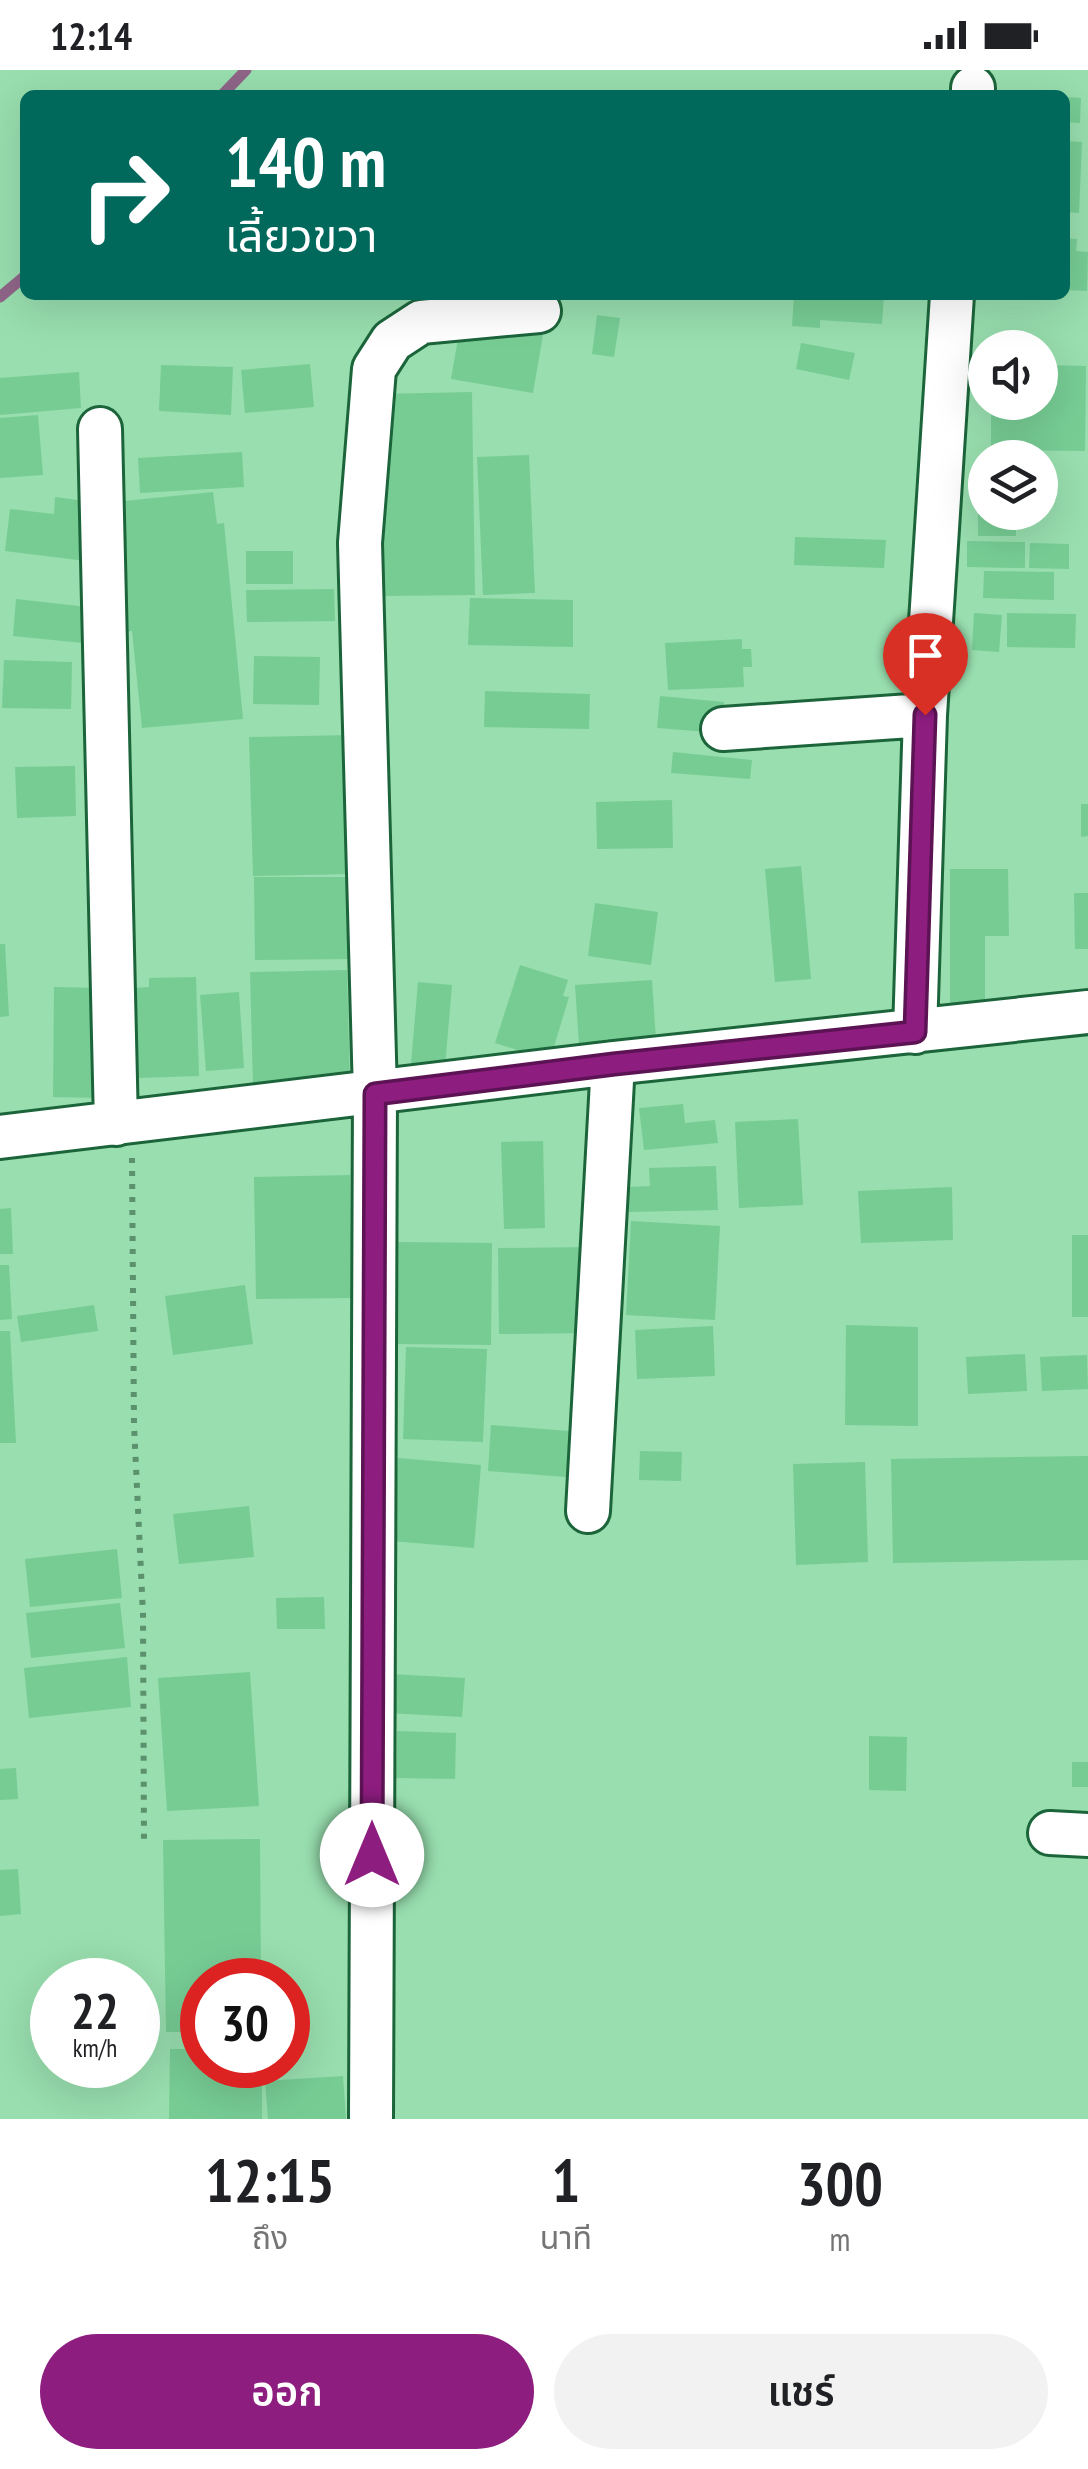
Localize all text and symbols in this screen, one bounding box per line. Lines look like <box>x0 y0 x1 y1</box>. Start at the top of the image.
text: 12:14 <box>50 11 132 60</box>
text: 140 m <box>225 116 386 206</box>
icon: right <box>60 130 190 260</box>
text: เลี้ยวขวา <box>225 206 377 264</box>
map controls <box>968 330 1058 530</box>
button: sound <box>968 330 1058 420</box>
button: layers <box>968 440 1058 530</box>
pin <box>883 613 968 716</box>
icon: arrive <box>898 628 953 683</box>
position arrow <box>320 1803 424 1907</box>
speed limit sign: 30 <box>180 1958 310 2088</box>
text: 22 <box>71 1978 119 2043</box>
text: km/h <box>73 2032 117 2064</box>
text: 12:15 <box>205 2141 335 2219</box>
text: 1 <box>552 2141 580 2219</box>
text: 300 <box>797 2144 883 2222</box>
text: ถึง <box>252 2216 288 2258</box>
text: นาที <box>540 2216 592 2258</box>
text: m <box>830 2218 850 2260</box>
button: ออก <box>40 2334 534 2449</box>
button: แชร์ <box>554 2334 1048 2449</box>

